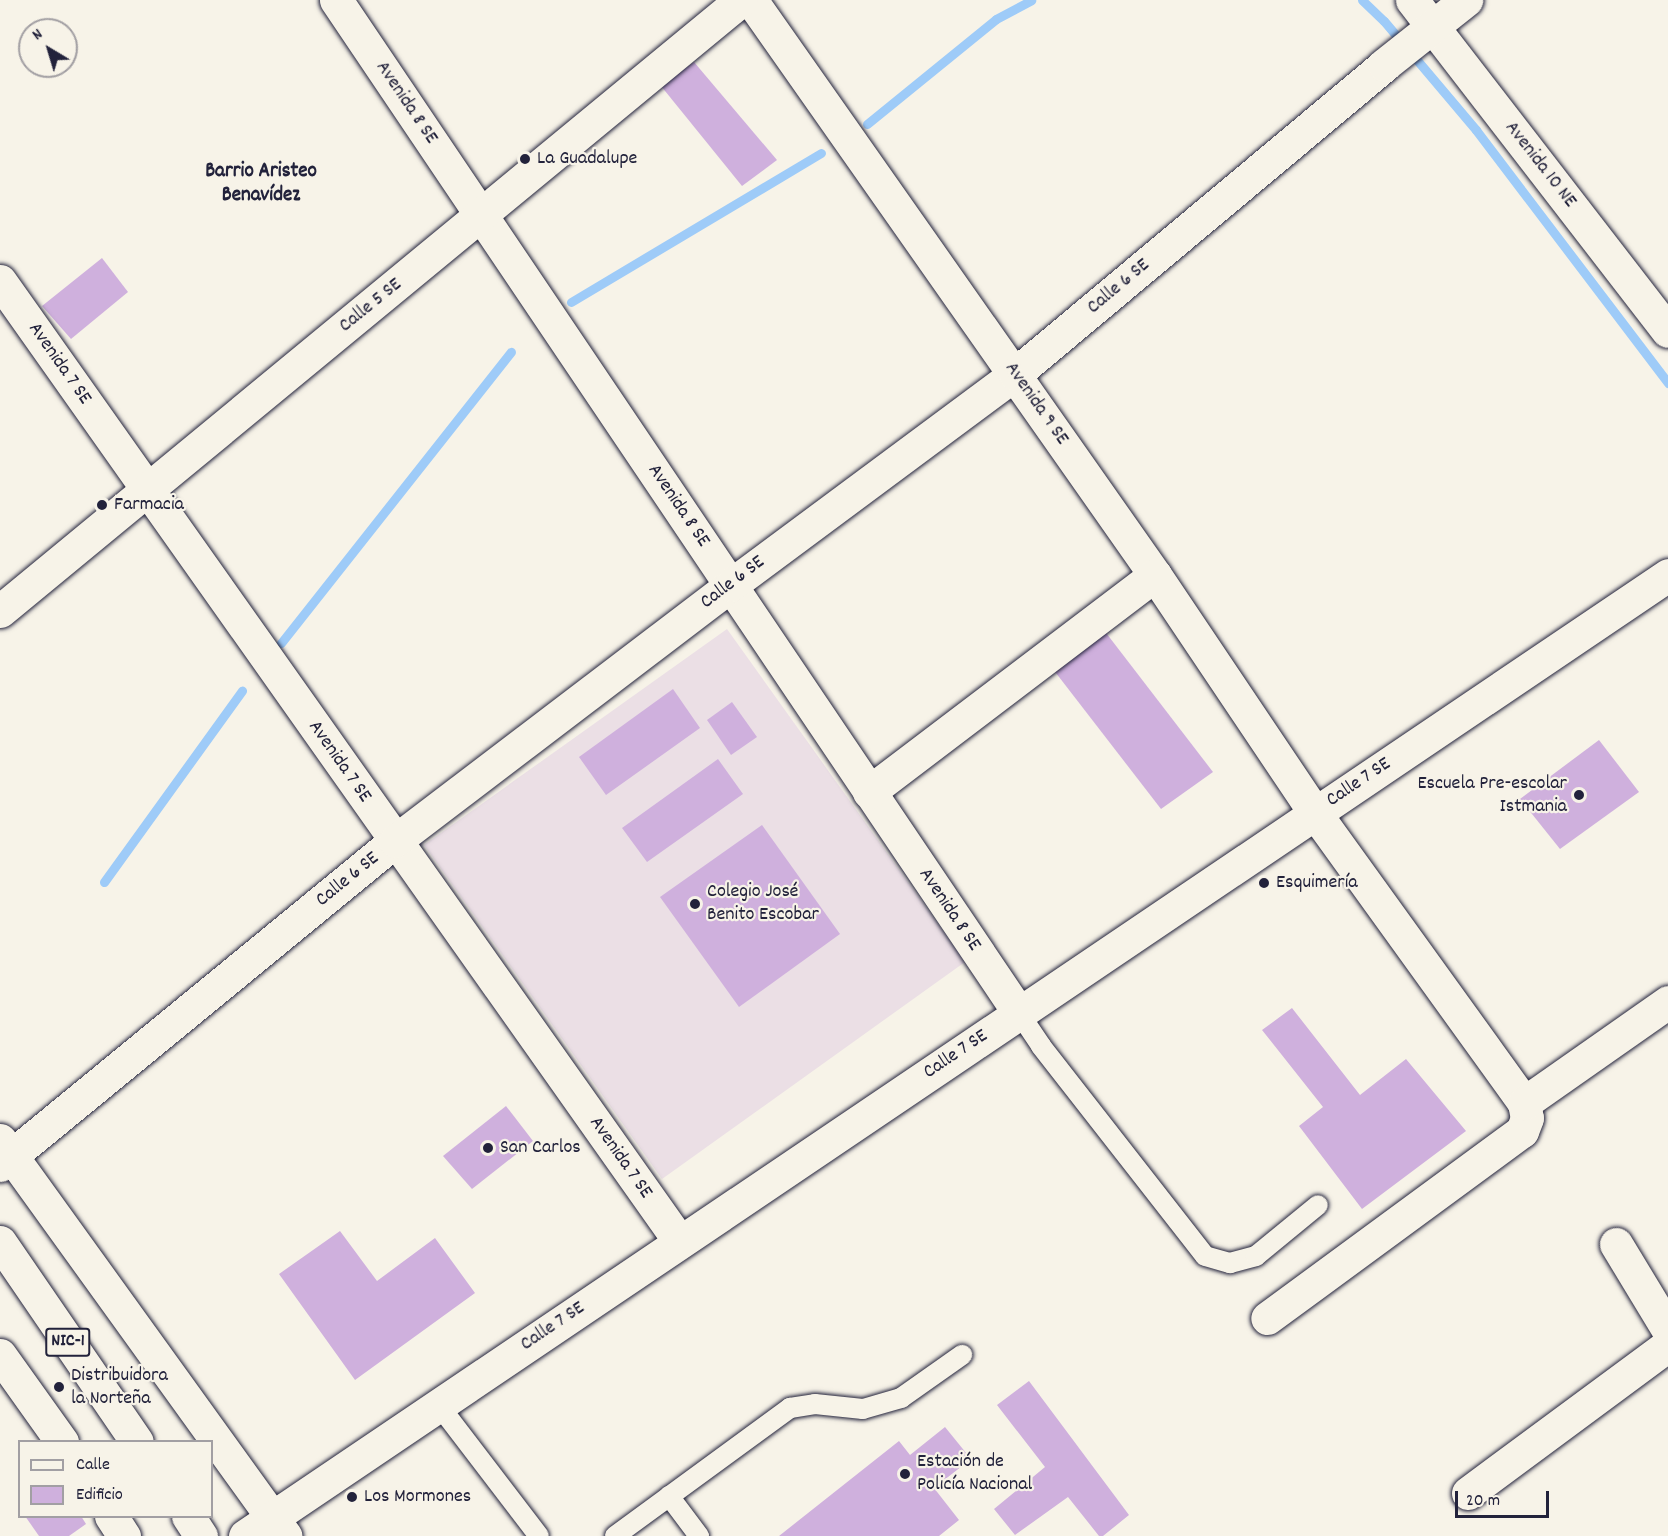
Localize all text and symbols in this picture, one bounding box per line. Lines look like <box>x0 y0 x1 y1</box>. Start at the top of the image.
north arrow <box>18 18 78 78</box>
text: N <box>28 24 48 46</box>
street label: Avenida 8 SE <box>370 57 442 149</box>
street label: Avenida 10 NE <box>1499 117 1581 213</box>
place label: La Guadalupe <box>537 147 637 171</box>
marker: La Guadalupe <box>518 152 532 166</box>
district label: Barrio Aristeo Benavídez <box>205 159 317 209</box>
street label: Calle 6 SE <box>1083 254 1155 320</box>
street label: Calle 5 SE <box>335 273 407 339</box>
street label: Avenida 7 SE <box>22 318 96 410</box>
street label: Avenida 9 SE <box>999 358 1073 450</box>
street label: Avenida 8 SE <box>642 460 714 552</box>
place label: Farmacia <box>114 493 184 517</box>
marker: Farmacia <box>95 498 109 512</box>
street label: Calle 6 SE <box>696 551 770 615</box>
street label: Avenida 7 SE <box>302 716 376 808</box>
street label: Calle 7 SE <box>1322 753 1396 813</box>
place label: Escuela Pre-escolar Istmania <box>1417 772 1567 819</box>
marker: Escuela Pre-escolar Istmania <box>1572 788 1586 802</box>
street label: Calle 6 SE <box>312 847 384 913</box>
street label: Avenida 8 SE <box>913 864 985 956</box>
place label: Esquimería <box>1276 871 1358 895</box>
marker: Esquimería <box>1257 876 1271 890</box>
place label: Colegio José Benito Escobar <box>707 880 819 927</box>
marker: Colegio José Benito Escobar <box>688 897 702 911</box>
street label: Calle 7 SE <box>919 1025 993 1085</box>
street label: Avenida 7 SE <box>583 1112 657 1204</box>
place label: San Carlos <box>500 1136 581 1160</box>
marker: San Carlos <box>481 1141 495 1155</box>
street label: Calle 7 SE <box>516 1297 590 1357</box>
road number: NIC-1 <box>44 1327 92 1357</box>
place label: Distribuidora la Norteña <box>71 1364 168 1411</box>
marker: Distribuidora la Norteña <box>52 1380 66 1394</box>
legend <box>18 1440 213 1518</box>
place label: Estación de Policía Nacional <box>917 1450 1032 1497</box>
text: Calle <box>76 1453 110 1478</box>
marker: Estación de Policía Nacional <box>898 1467 912 1481</box>
scale bar <box>1458 1479 1552 1517</box>
text: Edificio <box>76 1483 123 1508</box>
place label: Los Mormones <box>364 1485 471 1509</box>
text: 20 m <box>1466 1489 1500 1514</box>
marker: Los Mormones <box>345 1490 359 1504</box>

